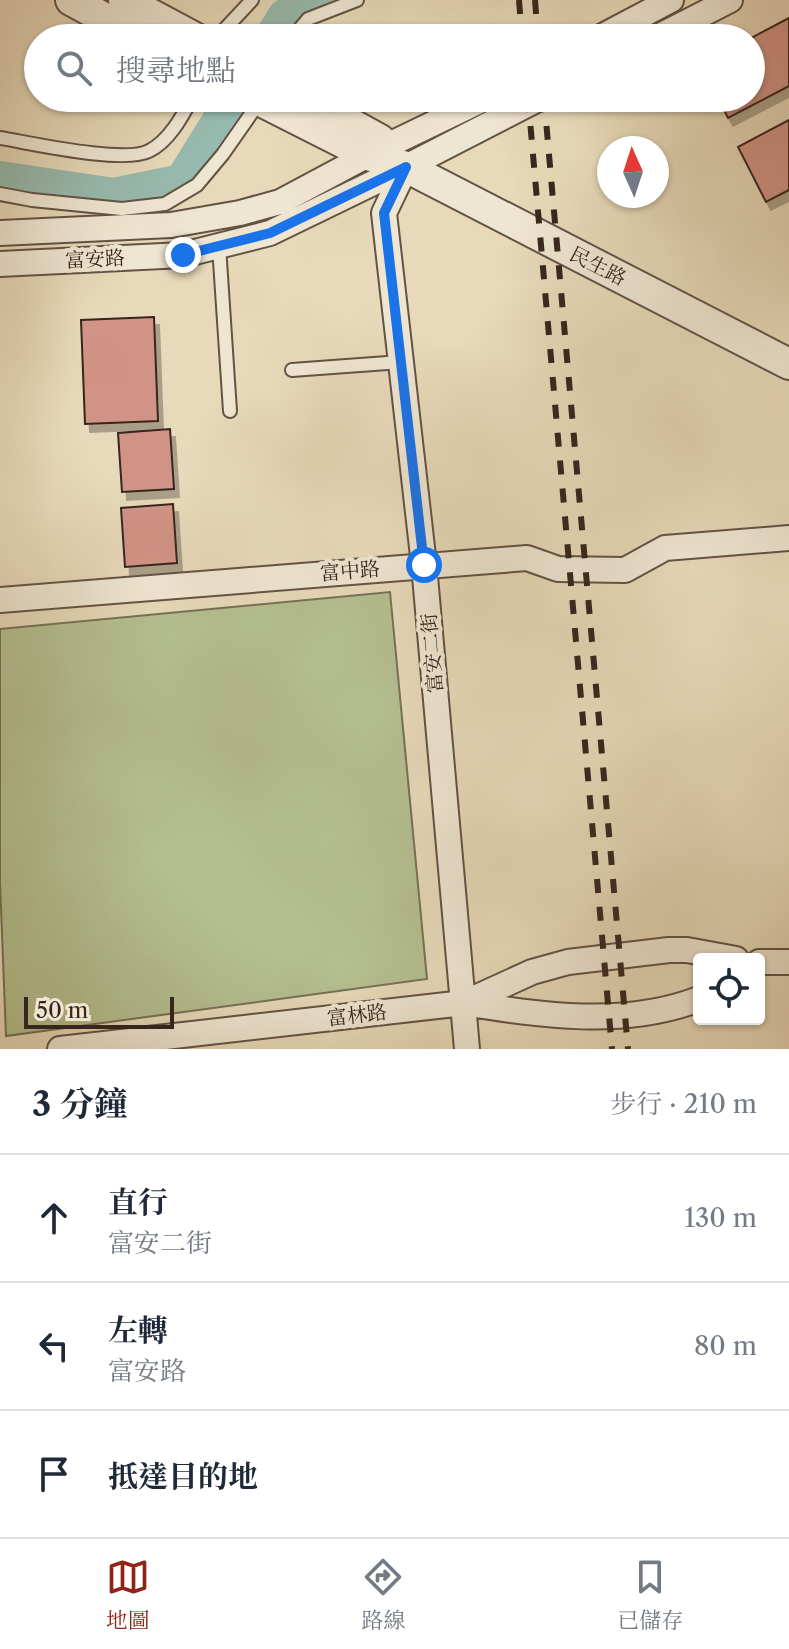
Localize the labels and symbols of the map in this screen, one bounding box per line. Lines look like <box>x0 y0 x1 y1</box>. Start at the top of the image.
north arrow <box>597 136 669 208</box>
route end <box>165 237 201 273</box>
street label: 民生路 <box>566 242 630 290</box>
street label: 富安路 <box>64 245 126 273</box>
route start <box>406 547 442 583</box>
street label: 富中路 <box>319 556 381 586</box>
street label: 富安二街 <box>417 612 447 694</box>
scale bar <box>24 993 174 1029</box>
street label: 富林路 <box>326 999 388 1031</box>

